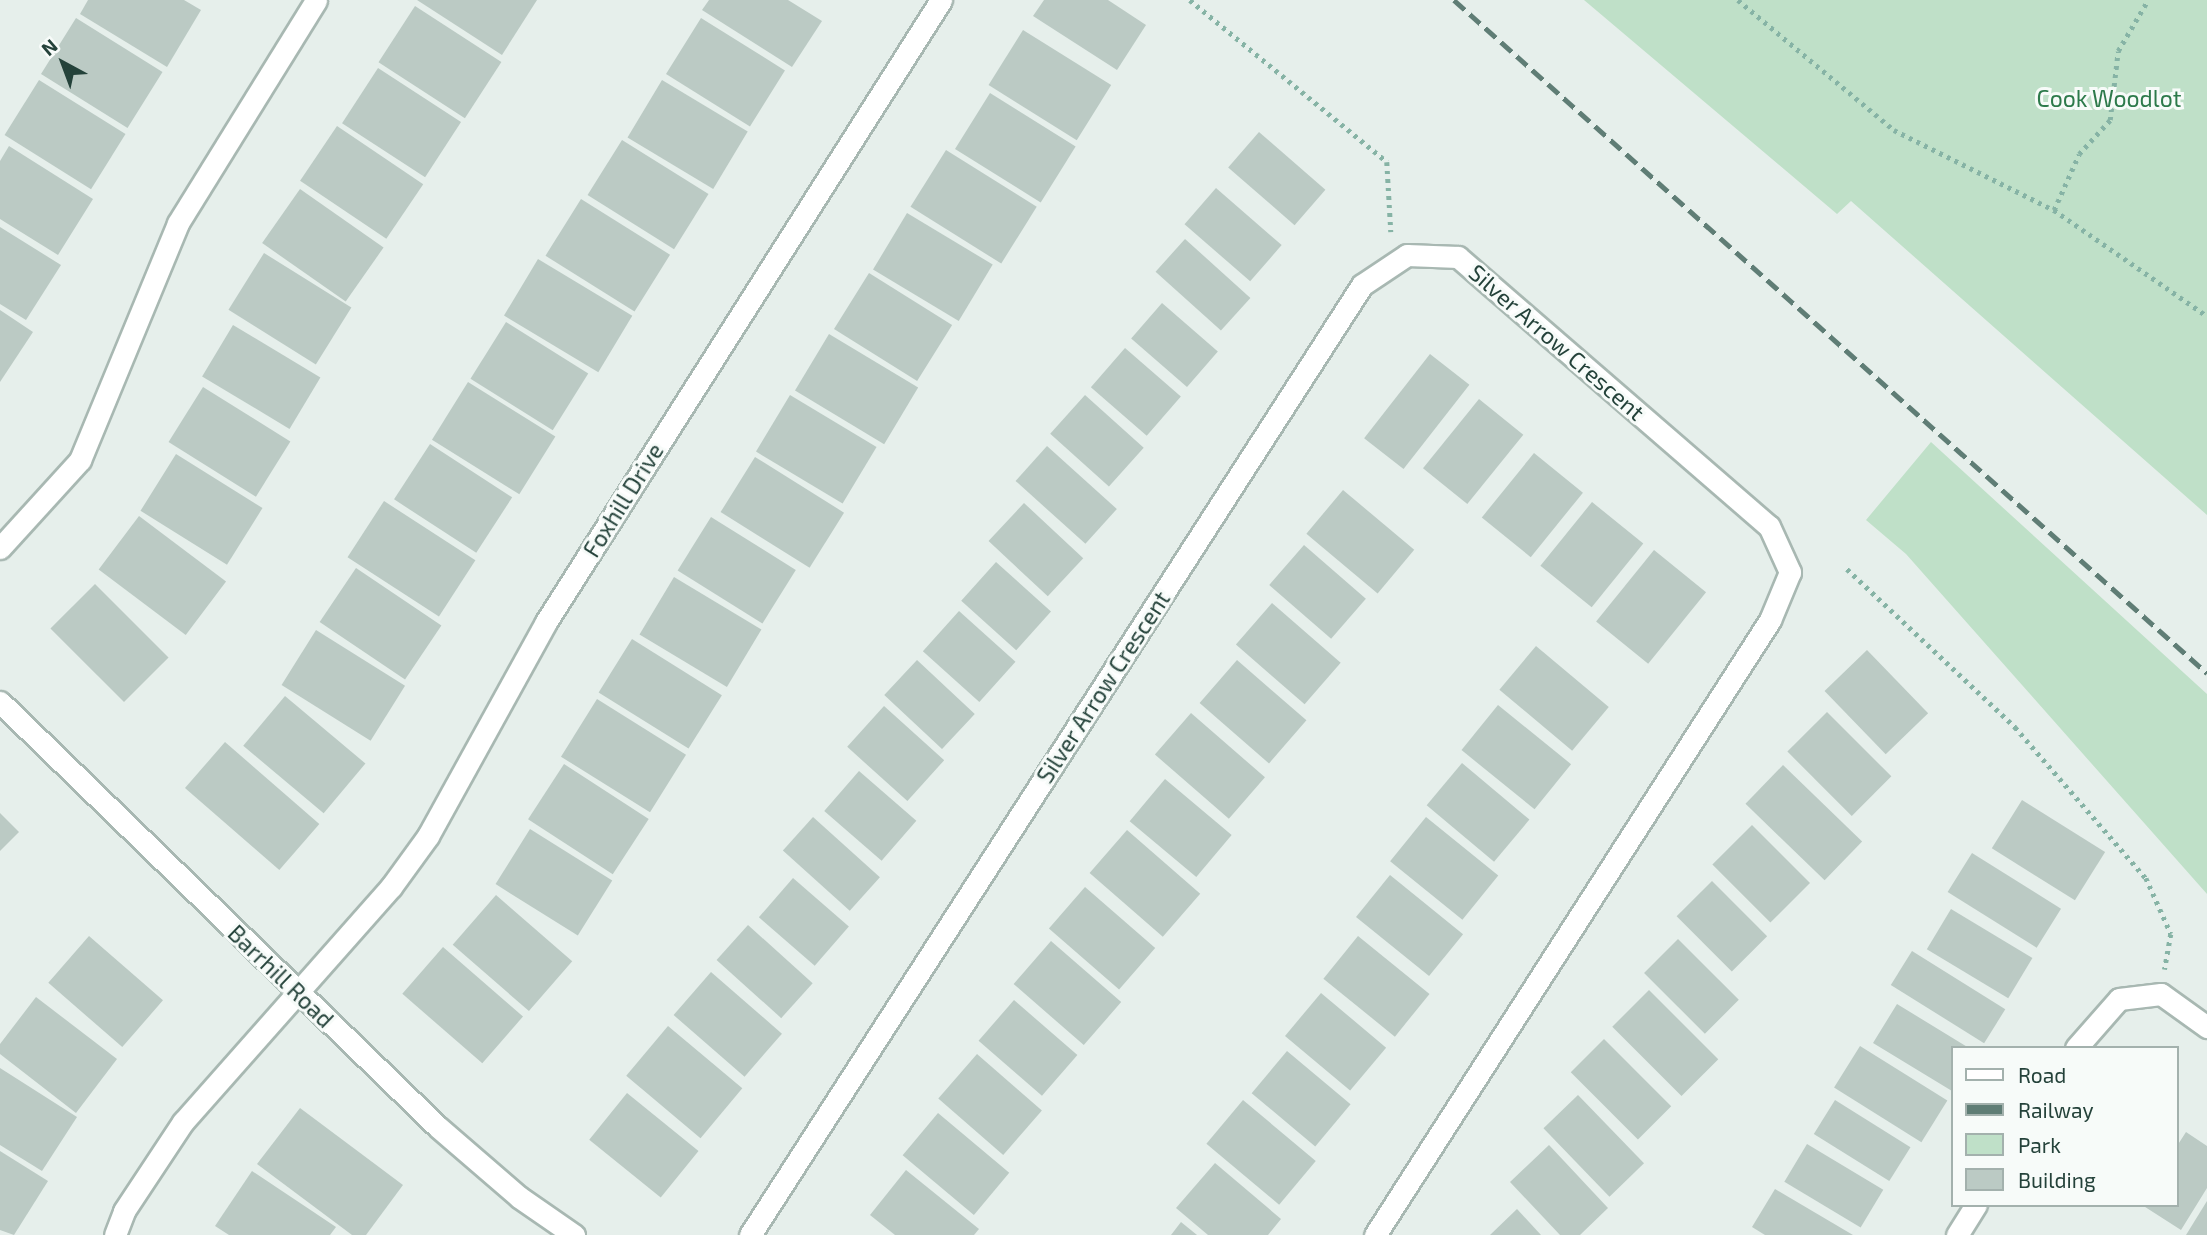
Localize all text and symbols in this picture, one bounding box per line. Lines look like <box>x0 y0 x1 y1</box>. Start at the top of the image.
north arrow <box>28 28 98 98</box>
text: N <box>36 34 62 60</box>
park label: Cook Woodlot <box>2036 84 2182 112</box>
street label: Silver Arrow Crescent <box>1463 258 1651 426</box>
street label: Foxhill Drive <box>577 438 669 562</box>
street label: Silver Arrow Crescent <box>1030 585 1176 789</box>
street label: Barrhill Road <box>222 919 340 1033</box>
legend <box>1952 1046 2179 1207</box>
text: Road <box>2018 1062 2066 1087</box>
text: Railway <box>2018 1097 2094 1122</box>
text: Park <box>2018 1132 2061 1157</box>
text: Building <box>2018 1167 2096 1192</box>

